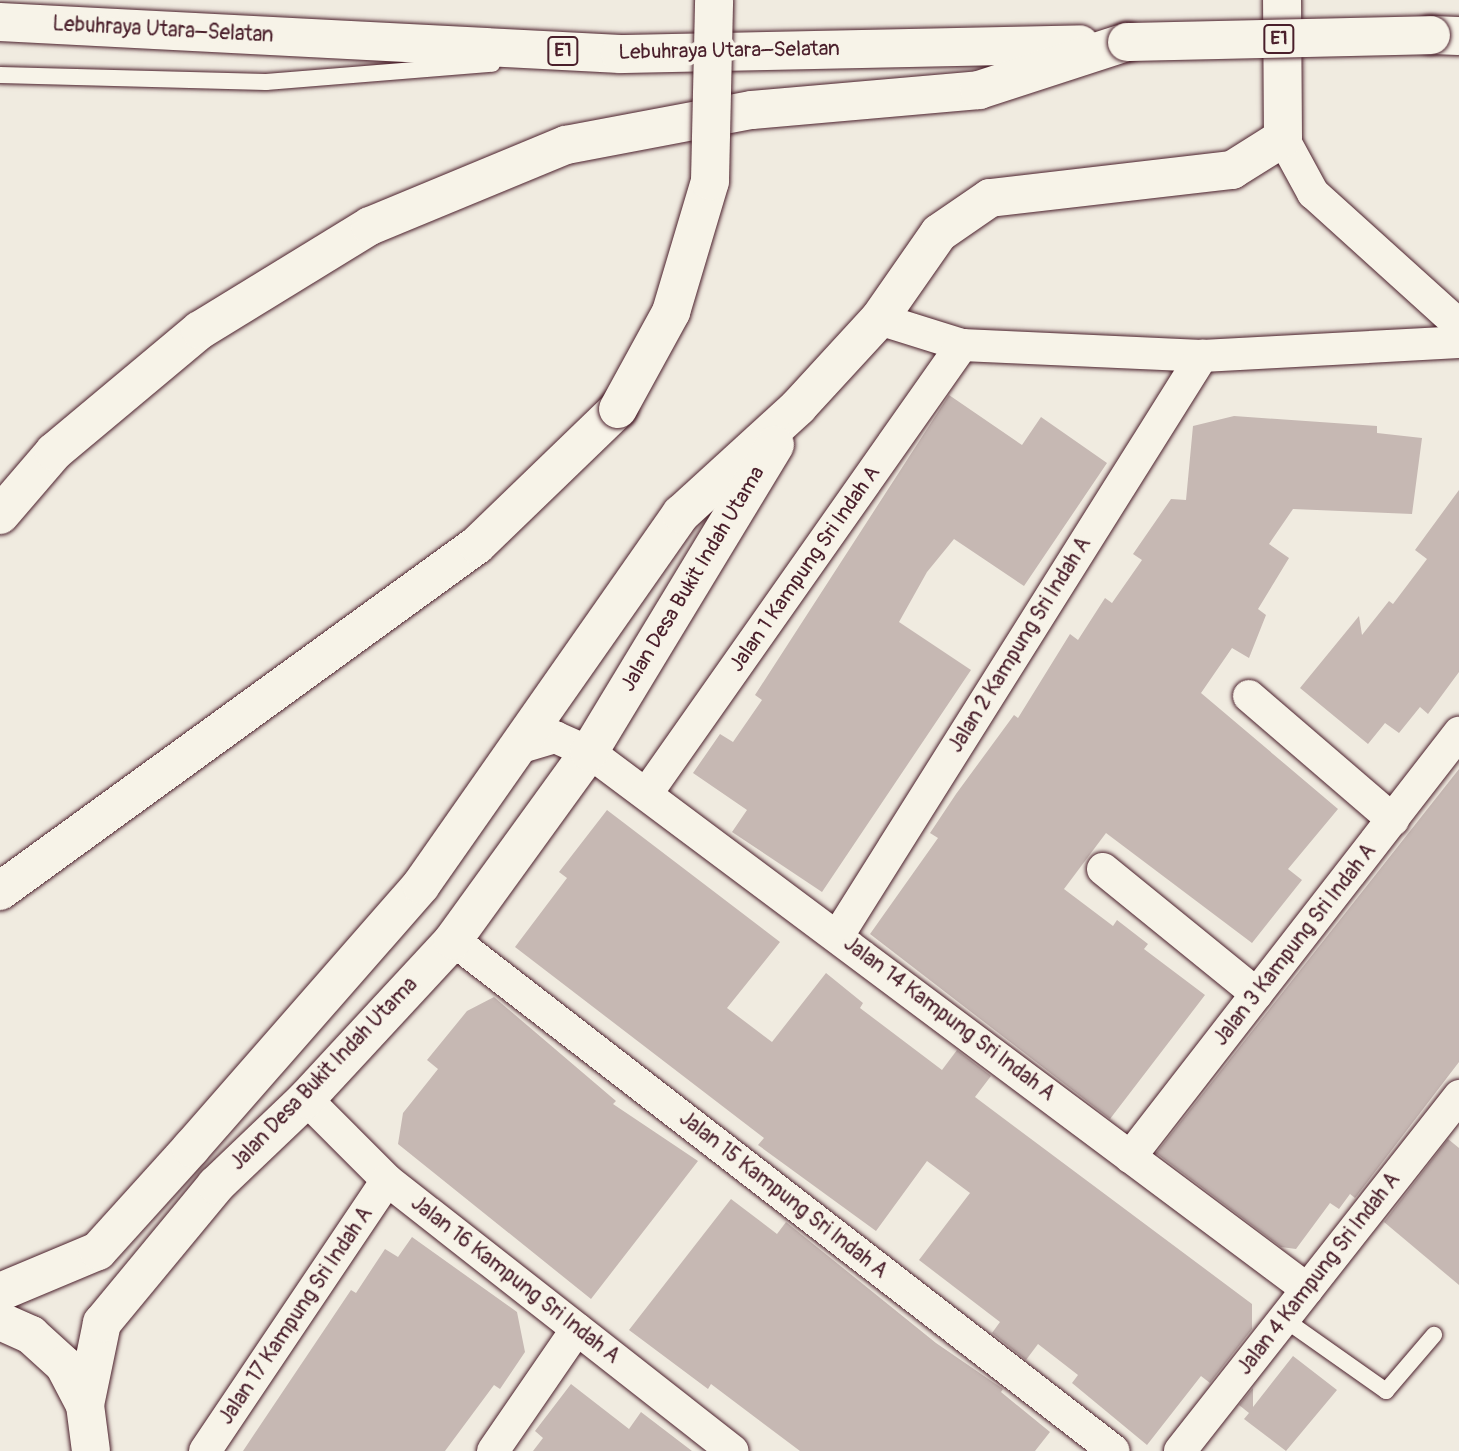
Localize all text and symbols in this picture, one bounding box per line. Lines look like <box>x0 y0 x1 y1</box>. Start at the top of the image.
street label: Lebuhraya Utara–Selatan <box>52 12 274 48</box>
road number: E1 <box>1263 23 1295 54</box>
road number: E1 <box>547 36 579 66</box>
street label: Lebuhraya Utara–Selatan <box>618 36 840 66</box>
street label: Jalan 1 Kampung Sri Indah A <box>724 461 886 677</box>
street label: Jalan Desa Bukit Indah Utama <box>616 462 770 696</box>
street label: Jalan 2 Kampung Sri Indah A <box>943 533 1097 757</box>
street label: Jalan 3 Kampung Sri Indah A <box>1208 839 1382 1051</box>
street label: Jalan 14 Kampung Sri Indah A <box>838 931 1060 1107</box>
street label: Jalan Desa Bukit Indah Utama <box>225 972 423 1176</box>
street label: Jalan 15 Kampung Sri Indah A <box>674 1106 892 1284</box>
street label: Jalan 4 Kampung Sri Indah A <box>1232 1168 1406 1380</box>
street label: Jalan 16 Kampung Sri Indah A <box>406 1191 624 1369</box>
street label: Jalan 17 Kampung Sri Indah A <box>214 1203 378 1429</box>

